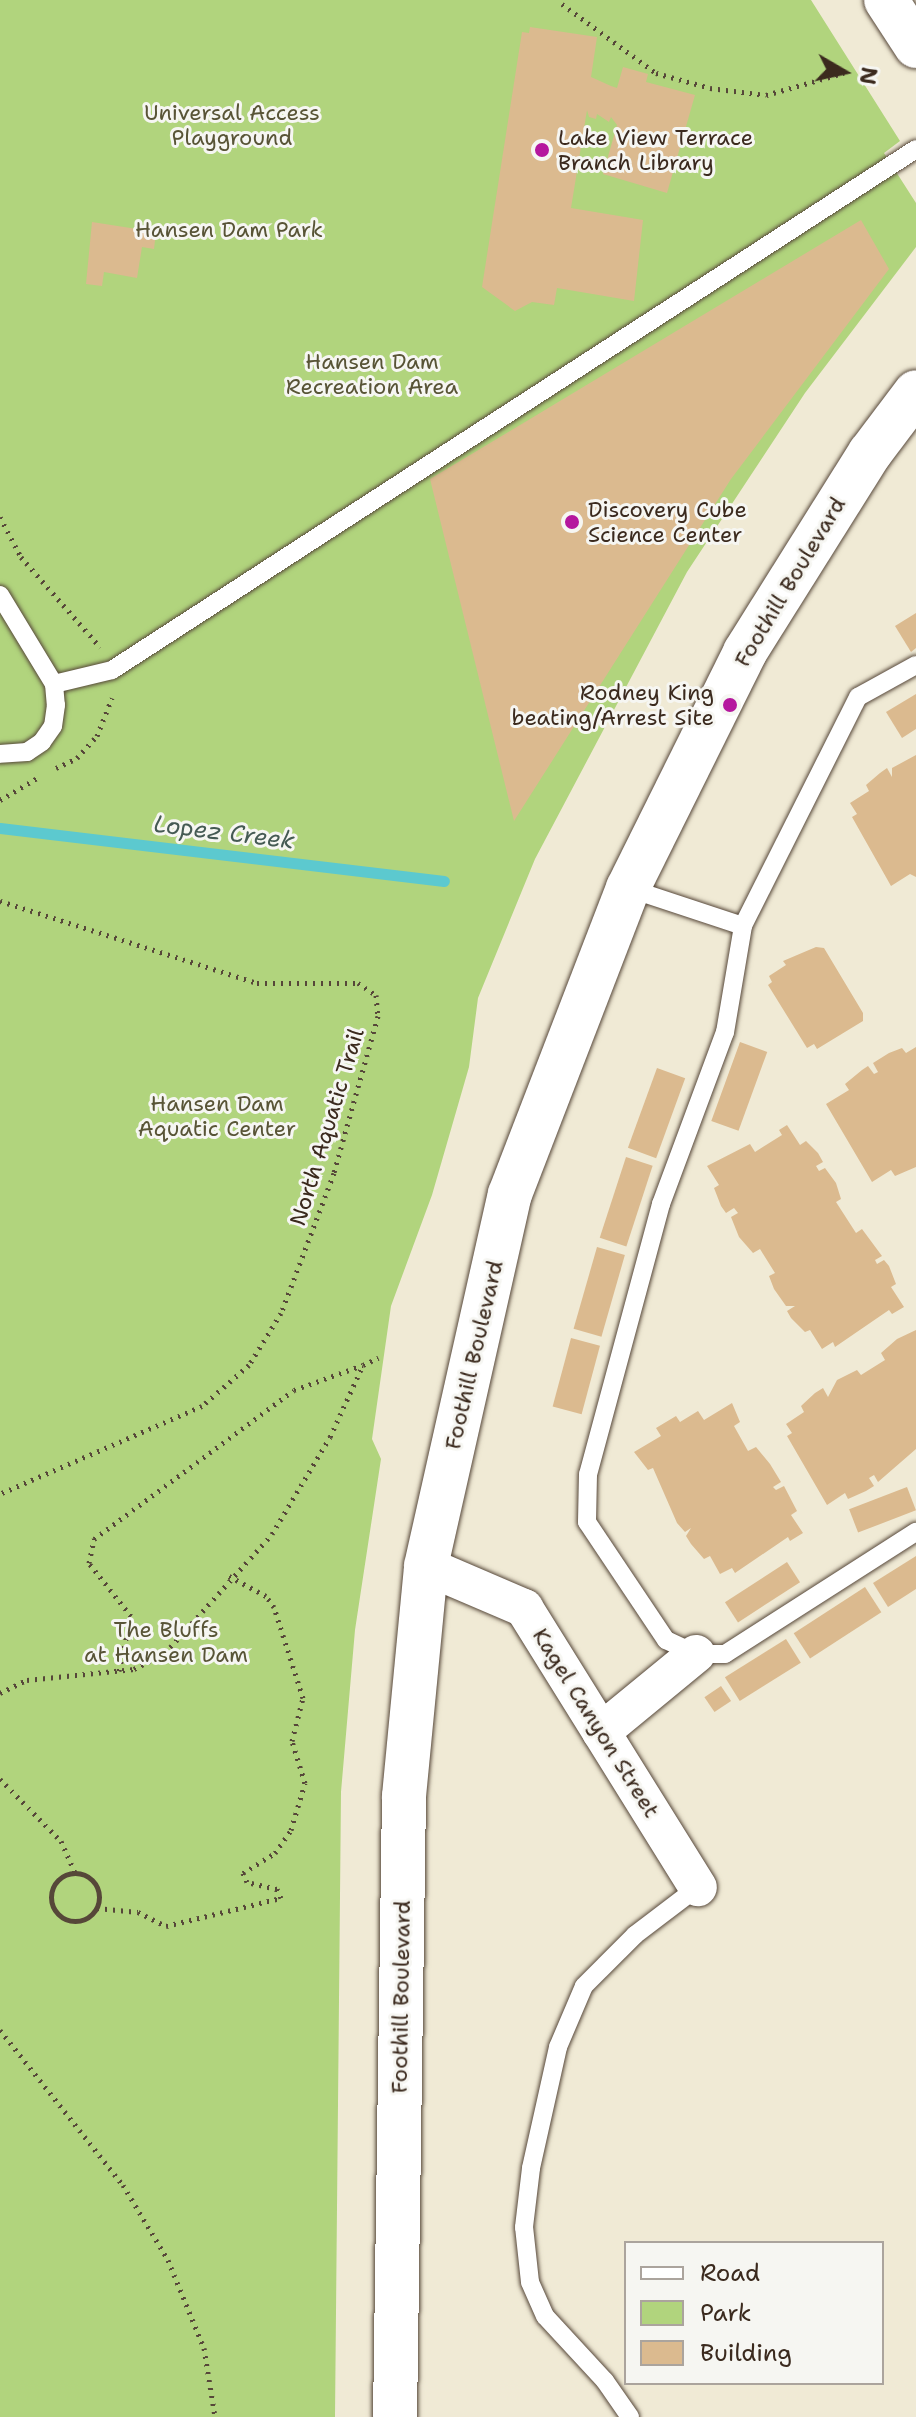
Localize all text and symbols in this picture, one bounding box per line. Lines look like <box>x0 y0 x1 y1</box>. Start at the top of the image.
north arrow <box>804 32 884 112</box>
text: N <box>853 65 884 87</box>
park label: Universal Access Playground <box>144 99 320 150</box>
place label: Lake View Terrace Branch Library <box>558 124 753 176</box>
marker: Lake View Terrace Branch Library <box>533 141 551 159</box>
park label: Hansen Dam Park <box>135 217 323 243</box>
park label: Hansen Dam Recreation Area <box>286 348 458 400</box>
street label: Foothill Boulevard <box>729 492 851 672</box>
place label: Discovery Cube Science Center <box>588 496 747 548</box>
marker: Discovery Cube Science Center <box>563 513 581 531</box>
place label: Rodney King beating/Arrest Site <box>512 679 714 730</box>
marker: Rodney King beating/Arrest Site <box>721 696 739 714</box>
water label: Lopez Creek <box>152 810 296 856</box>
street label: North Aquatic Trail <box>284 1025 370 1229</box>
park label: Hansen Dam Aquatic Center <box>138 1090 296 1142</box>
street label: Foothill Boulevard <box>439 1258 509 1452</box>
park label: The Bluffs at Hansen Dam <box>84 1616 248 1668</box>
street label: Kagel Canyon Street <box>527 1623 665 1823</box>
street label: Foothill Boulevard <box>386 1900 416 2094</box>
legend <box>624 2241 884 2385</box>
text: Road <box>700 2257 760 2289</box>
text: Park <box>700 2297 752 2329</box>
text: Building <box>700 2337 792 2369</box>

